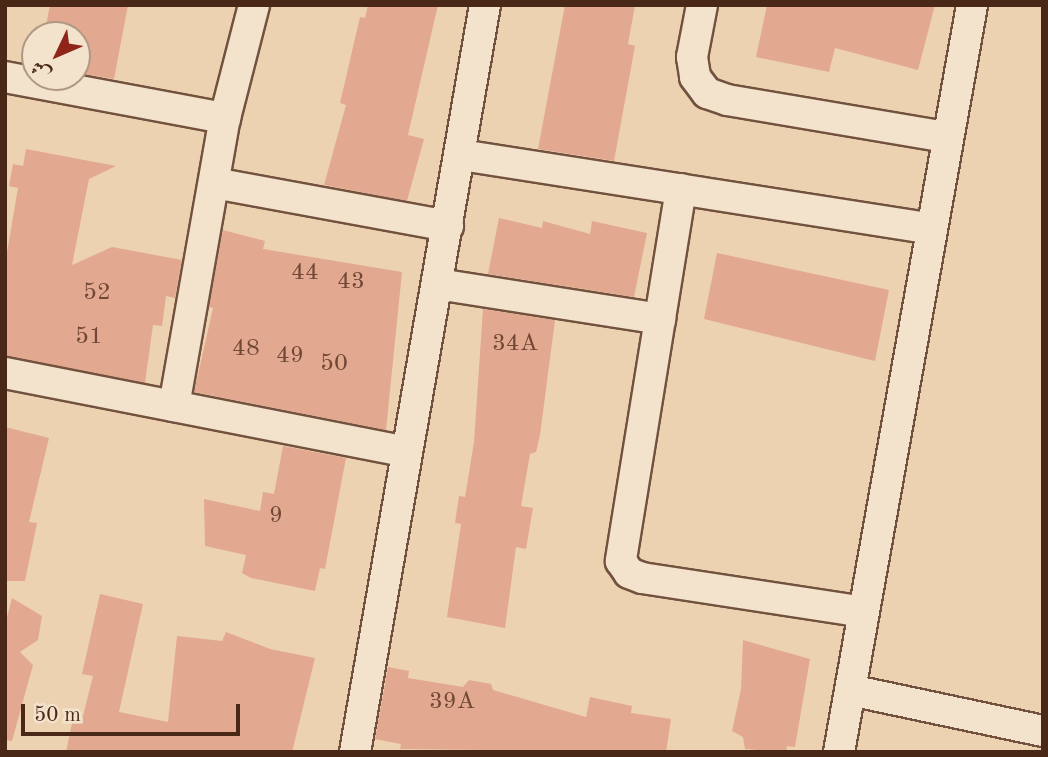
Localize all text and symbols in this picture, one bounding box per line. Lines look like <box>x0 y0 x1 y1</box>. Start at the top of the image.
north arrow <box>21 21 91 91</box>
text: ش <box>29 56 55 83</box>
house number: 44 <box>291 260 319 288</box>
house number: 43 <box>337 269 365 297</box>
house number: 52 <box>83 280 111 308</box>
house number: 51 <box>75 324 103 352</box>
house number: 34A <box>492 331 538 359</box>
house number: 48 <box>232 336 260 364</box>
house number: 49 <box>276 343 304 371</box>
house number: 50 <box>320 351 348 379</box>
house number: 9 <box>269 503 283 531</box>
house number: 39A <box>429 689 475 717</box>
scale bar <box>24 690 243 734</box>
text: 50 m <box>34 705 81 726</box>

